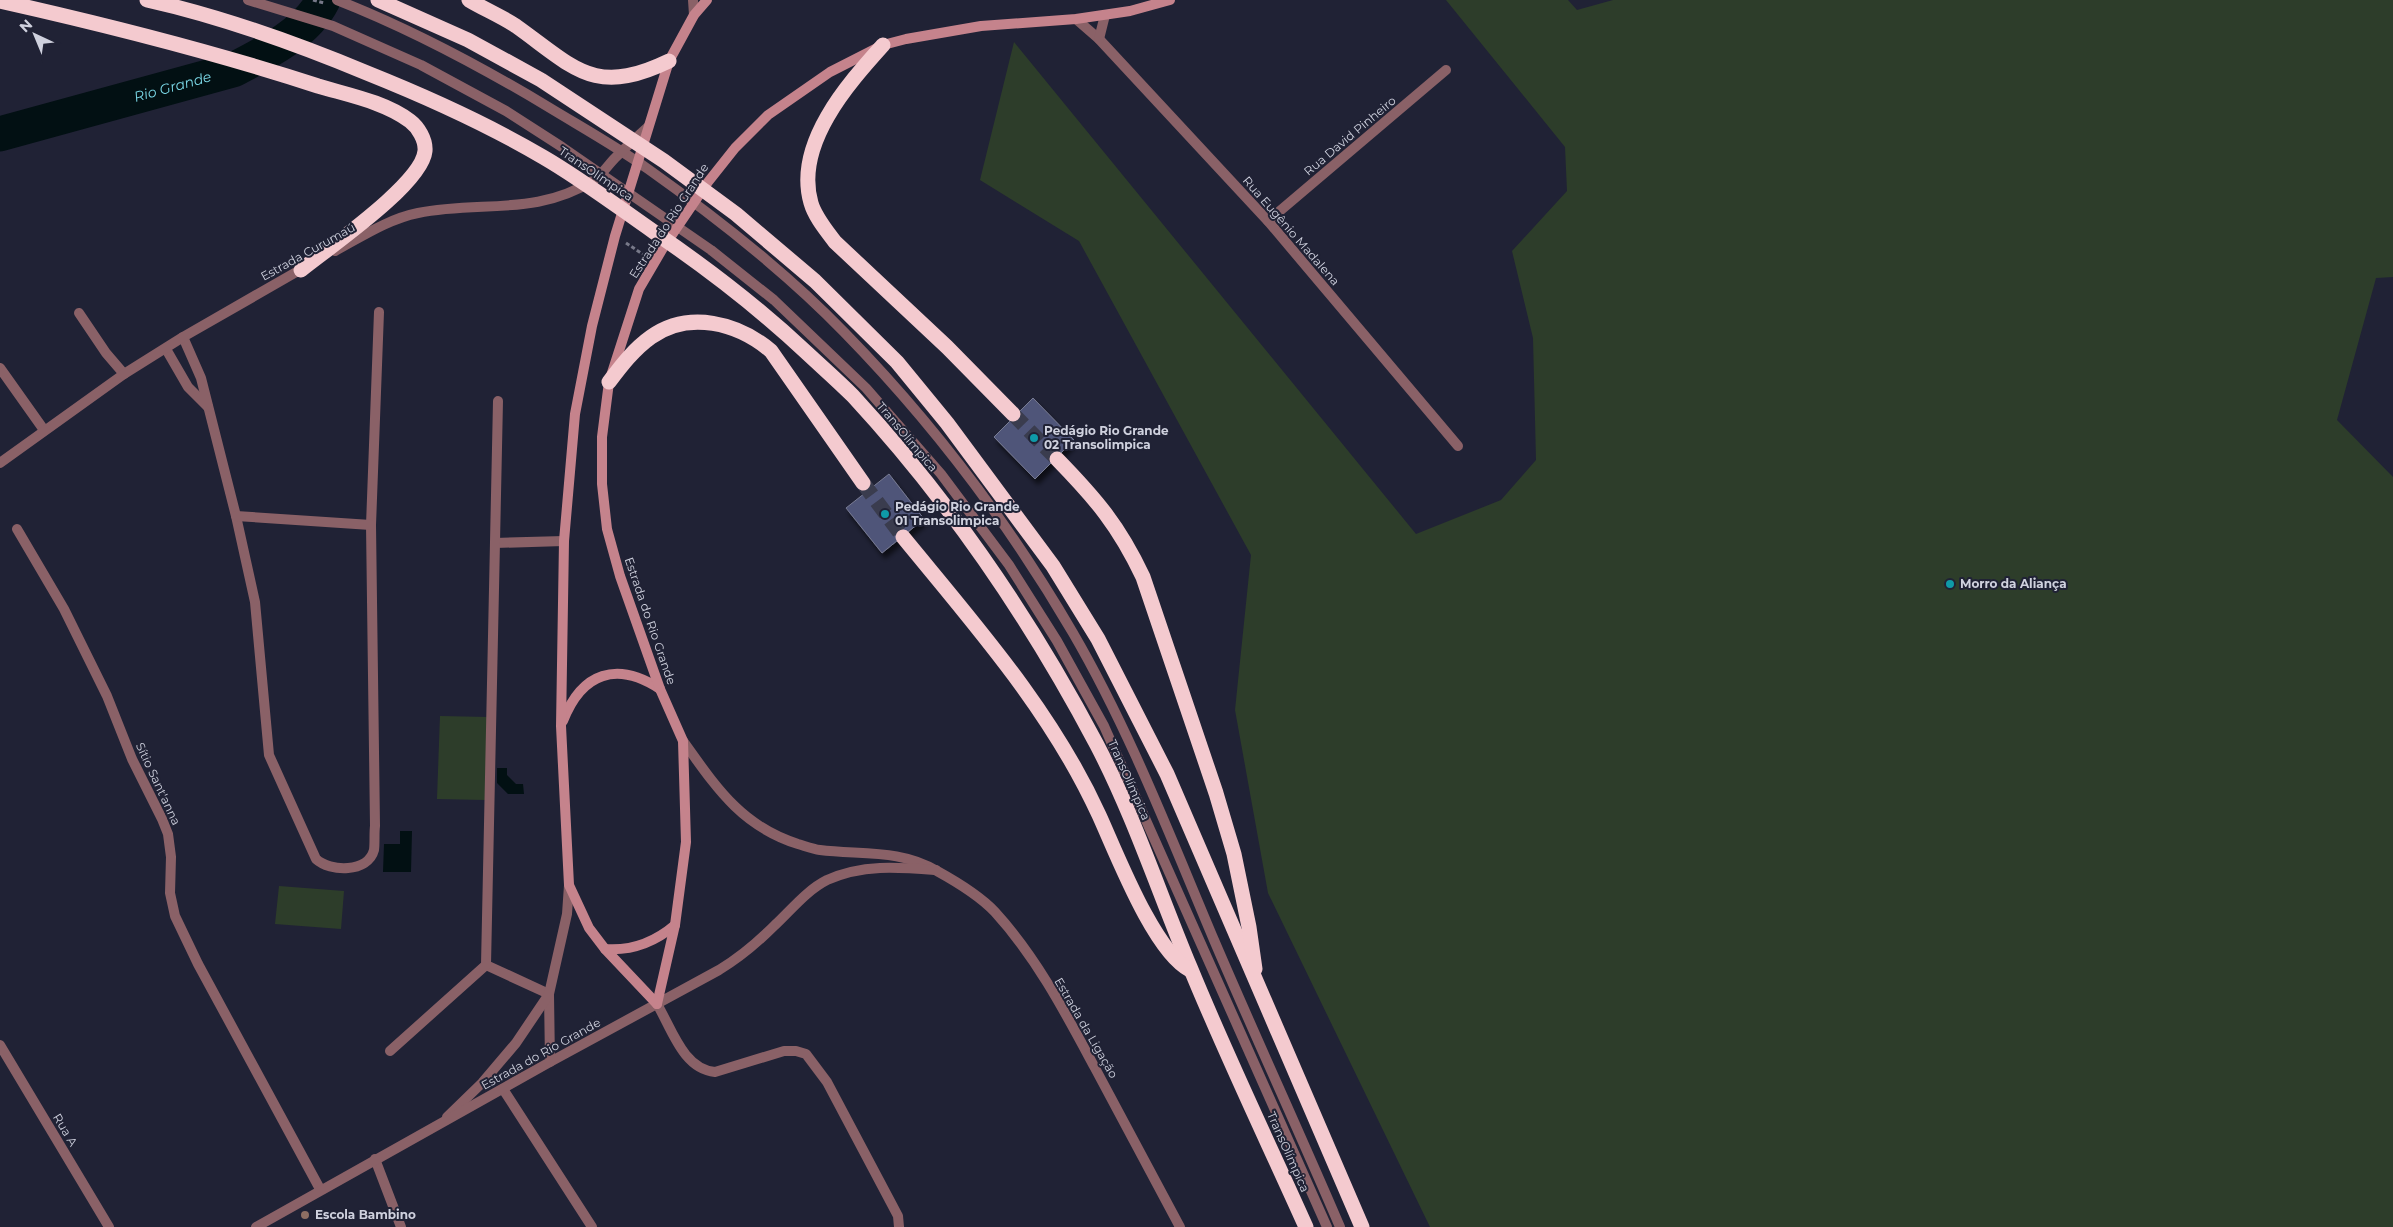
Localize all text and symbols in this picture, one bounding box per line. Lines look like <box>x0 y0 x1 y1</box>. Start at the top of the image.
north arrow <box>10 10 60 60</box>
text: N <box>16 15 36 36</box>
water label: Rio Grande <box>132 67 213 106</box>
street label: Rua David Pinheiro <box>1301 93 1399 179</box>
street label: TransOlímpica <box>556 143 636 204</box>
street label: Estrada do Rio Grande <box>626 160 711 281</box>
street label: Rua Eugênio Madalena <box>1240 173 1343 288</box>
street label: Estrada Curumaú <box>258 219 358 284</box>
street label: TransOlímpica <box>874 399 941 475</box>
place label: Pedágio Rio Grande 02 Transolimpica <box>1044 423 1169 452</box>
marker: Pedágio Rio Grande 02 Transolimpica <box>1028 432 1040 444</box>
place label: Pedágio Rio Grande 01 Transolimpica <box>895 499 1020 528</box>
marker: Pedágio Rio Grande 01 Transolimpica <box>879 508 891 520</box>
street label: Estrada do Rio Grande <box>622 555 679 687</box>
place label: Morro da Aliança <box>1960 576 2067 591</box>
marker: Morro da Aliança <box>1944 578 1956 590</box>
street label: TransOlímpica <box>1105 737 1154 822</box>
street label: Sítio Sant'anna <box>133 740 184 828</box>
street label: Estrada da Ligação <box>1052 975 1121 1081</box>
street label: Estrada do Rio Grande <box>479 1015 603 1093</box>
street label: TransOlímpica <box>1264 1109 1313 1194</box>
street label: Rua A <box>50 1111 81 1149</box>
place label: Escola Bambino <box>315 1207 416 1222</box>
marker: Escola Bambino <box>299 1209 311 1221</box>

